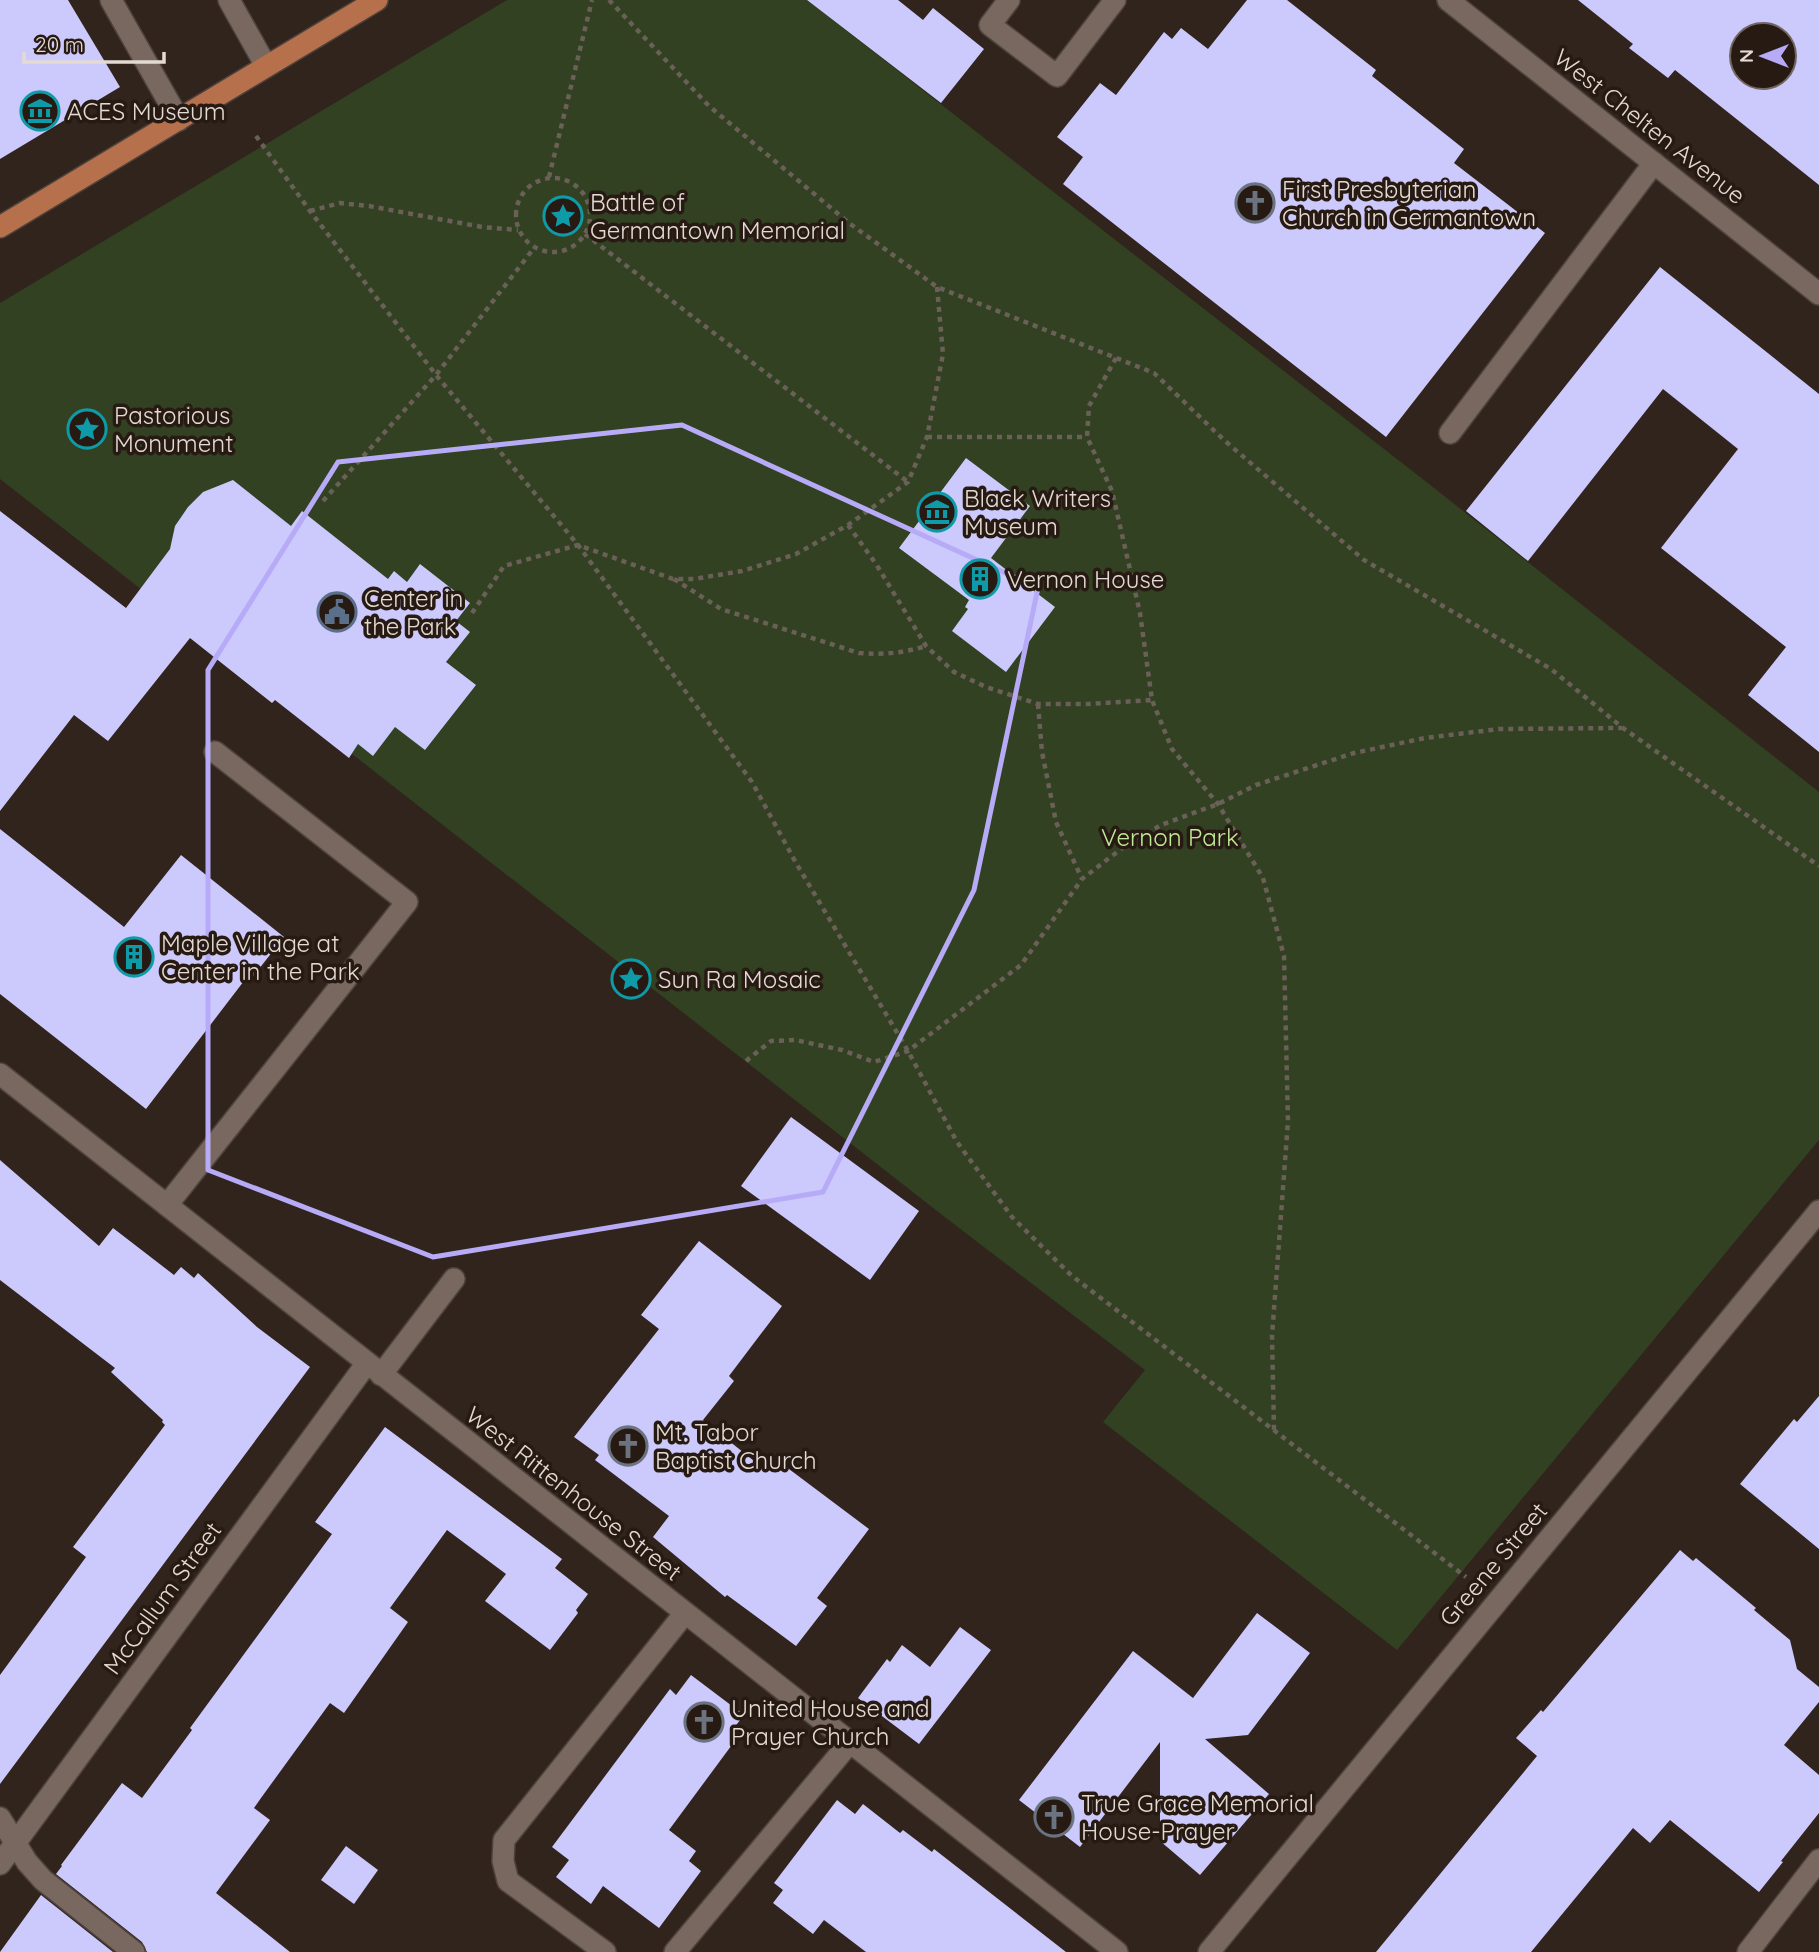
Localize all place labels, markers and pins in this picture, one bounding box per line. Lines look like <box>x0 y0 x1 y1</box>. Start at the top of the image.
museum icon: ACES Museum <box>19 90 61 132</box>
place label: ACES Museum <box>67 96 226 126</box>
place label: First Presbyterian Church in Germantown <box>1282 174 1536 232</box>
church icon: First Presbyterian Church in Germantown <box>1234 182 1276 224</box>
place label: Battle of Germantown Memorial <box>590 187 845 245</box>
place icon: Battle of Germantown Memorial <box>542 195 584 237</box>
place label: Pastorious Monument <box>114 400 233 458</box>
place icon: Pastorious Monument <box>66 408 108 450</box>
place label: Black Writers Museum <box>964 483 1111 541</box>
museum icon: Black Writers Museum <box>916 491 958 533</box>
building icon: Vernon House <box>959 558 1001 600</box>
place label: Vernon House <box>1007 564 1164 594</box>
place label: Center in the Park <box>364 583 463 641</box>
public building icon: Center in the Park <box>316 591 358 633</box>
place label: Maple Village at Center in the Park <box>161 928 360 986</box>
building icon: Maple Village at Center in the Park <box>113 936 155 978</box>
place icon: Sun Ra Mosaic <box>610 958 652 1000</box>
place label: Sun Ra Mosaic <box>658 964 821 994</box>
place label: Mt. Tabor Baptist Church <box>655 1417 817 1475</box>
church icon: Mt. Tabor Baptist Church <box>607 1425 649 1467</box>
place label: United House and Prayer Church <box>731 1693 930 1751</box>
church icon: United House and Prayer Church <box>683 1701 725 1743</box>
place label: True Grace Memorial House-Prayer <box>1081 1788 1314 1846</box>
church icon: True Grace Memorial House-Prayer <box>1033 1796 1075 1838</box>

